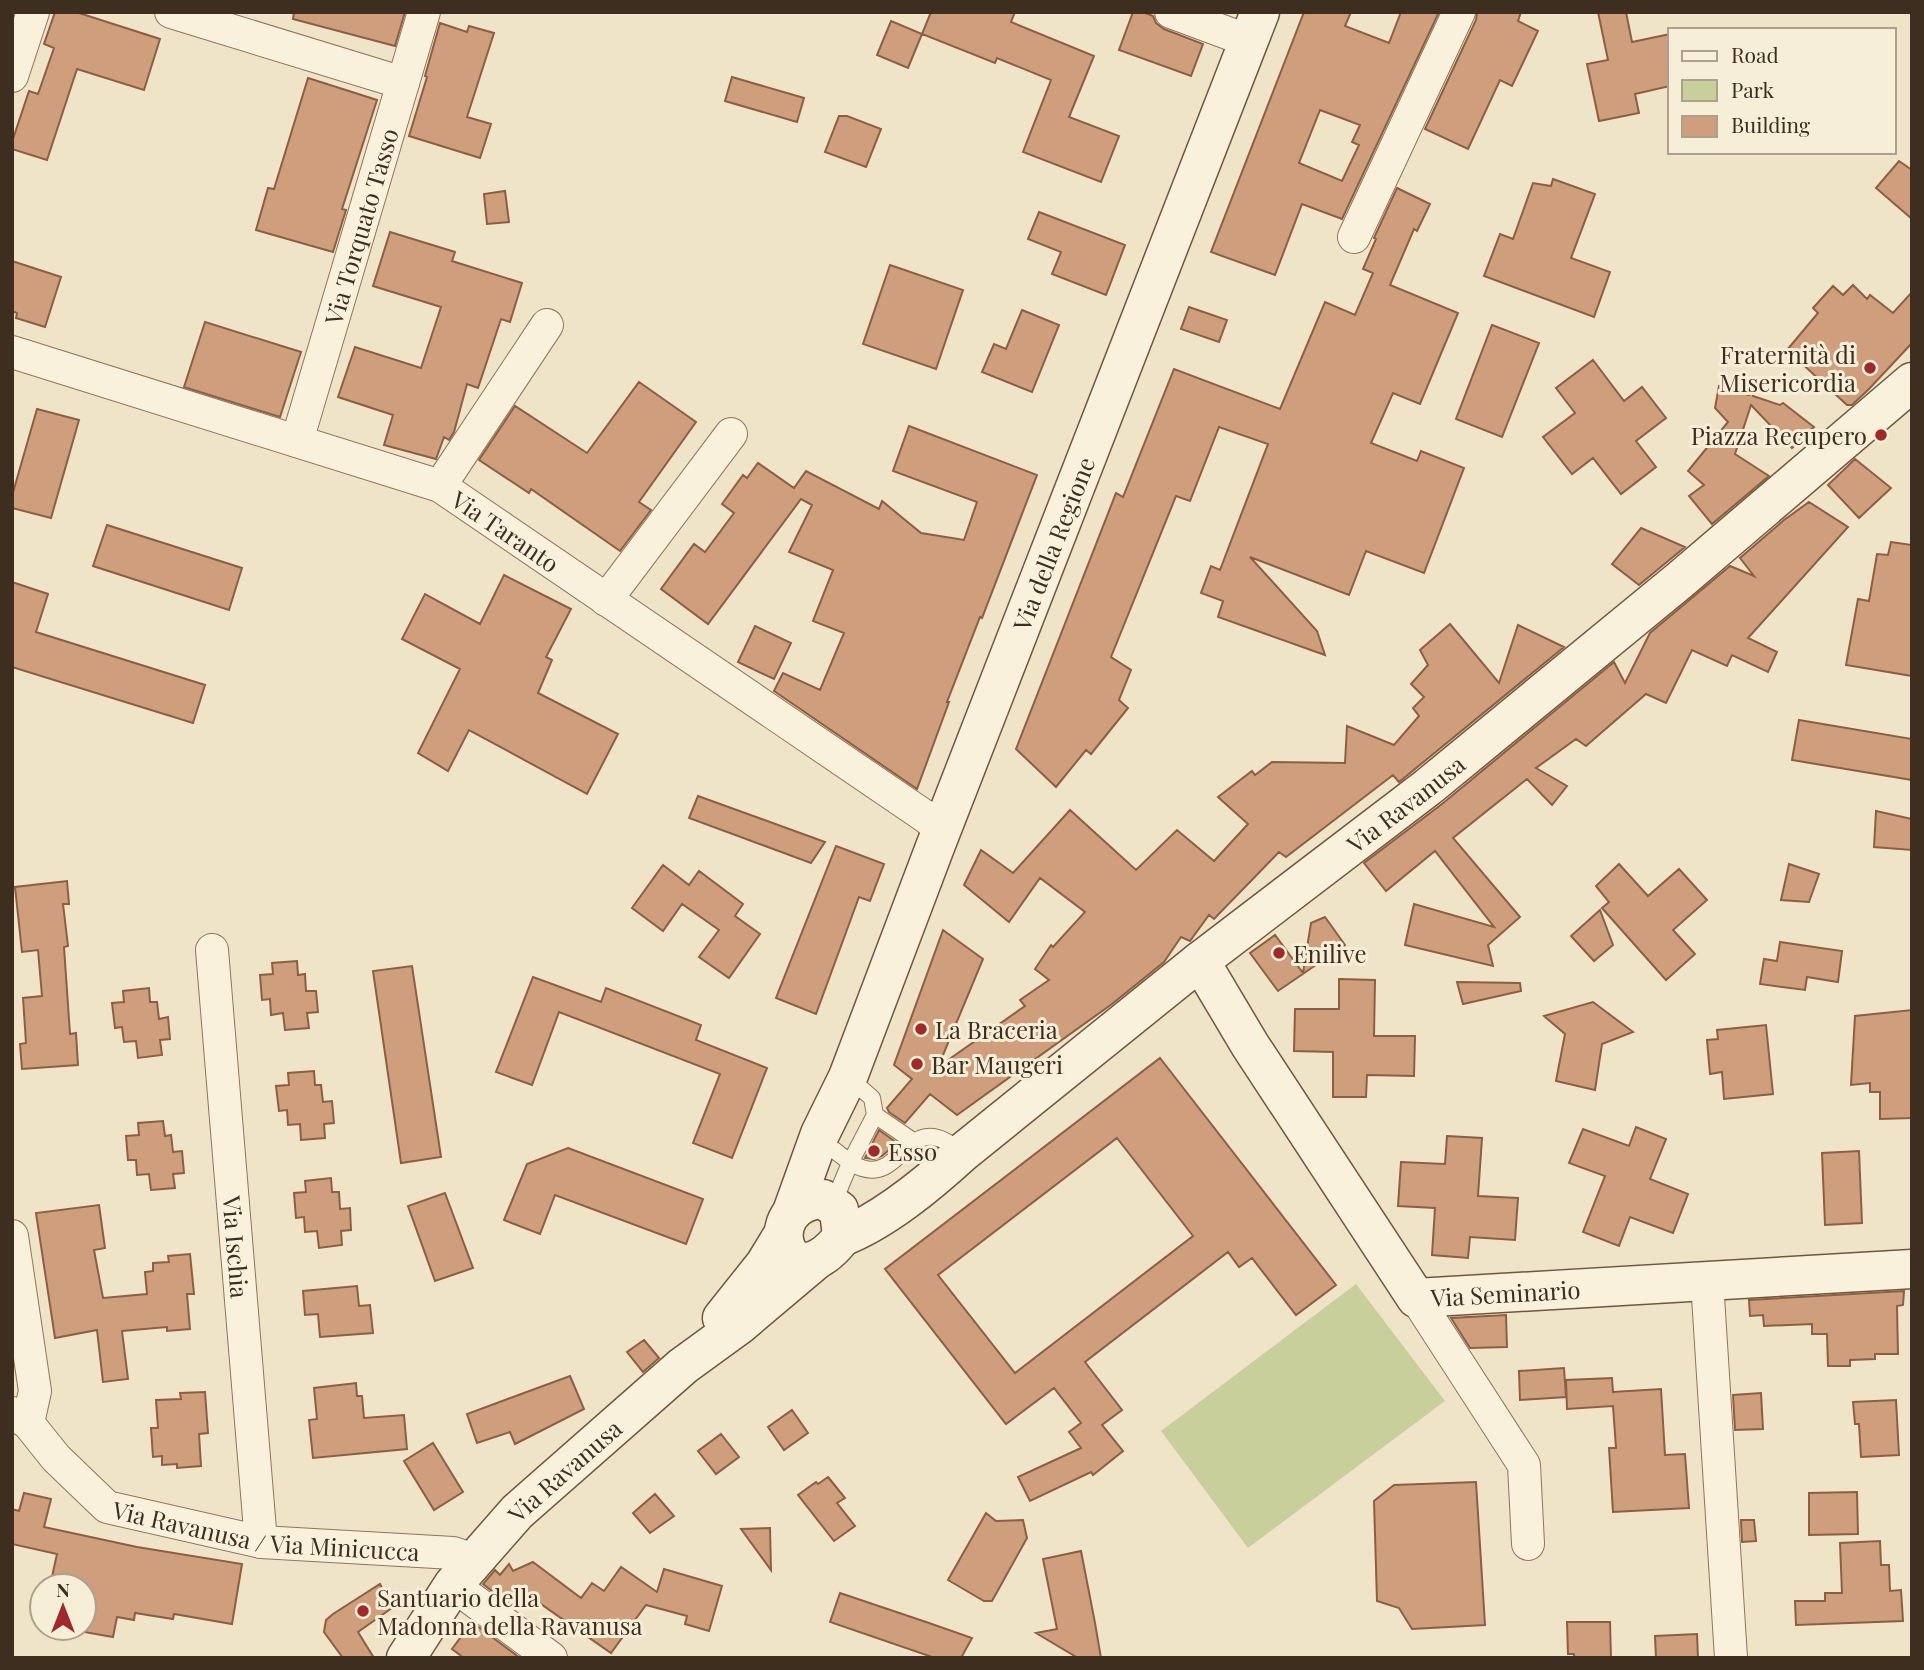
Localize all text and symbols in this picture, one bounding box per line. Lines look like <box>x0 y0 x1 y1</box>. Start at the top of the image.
legend <box>1668 28 1896 154</box>
text: Road <box>1731 40 1779 68</box>
text: Park <box>1731 75 1775 103</box>
text: Building <box>1731 110 1810 138</box>
street label: Via Torquato Tasso <box>316 124 405 329</box>
place label: Fraternità di Misericordia <box>1720 338 1856 398</box>
marker: Fraternità di Misericordia <box>1862 360 1878 376</box>
place label: Piazza Recupero <box>1691 419 1867 451</box>
marker: Piazza Recupero <box>1873 427 1889 443</box>
street label: Via della Regione <box>1005 452 1101 636</box>
street label: Via Taranto <box>445 482 566 579</box>
street label: Via Ravanusa <box>1339 747 1471 860</box>
place label: Enilive <box>1293 937 1367 969</box>
marker: Enilive <box>1271 945 1287 961</box>
place label: La Braceria <box>935 1013 1058 1045</box>
marker: La Braceria <box>913 1021 929 1037</box>
place label: Bar Maugeri <box>931 1048 1063 1080</box>
marker: Bar Maugeri <box>909 1056 925 1072</box>
place label: Esso <box>888 1135 937 1167</box>
marker: Esso <box>866 1143 882 1159</box>
street label: Via Ischia <box>216 1193 257 1300</box>
street label: Via Seminario <box>1429 1272 1581 1313</box>
street label: Via Ravanusa <box>499 1412 628 1529</box>
street label: Via Ravanusa / Via Minicucca <box>109 1493 421 1567</box>
north arrow <box>28 1572 98 1642</box>
text: N <box>56 1576 70 1602</box>
place label: Santuario della Madonna della Ravanusa <box>377 1581 643 1641</box>
marker: Santuario della Madonna della Ravanusa <box>355 1603 371 1619</box>

